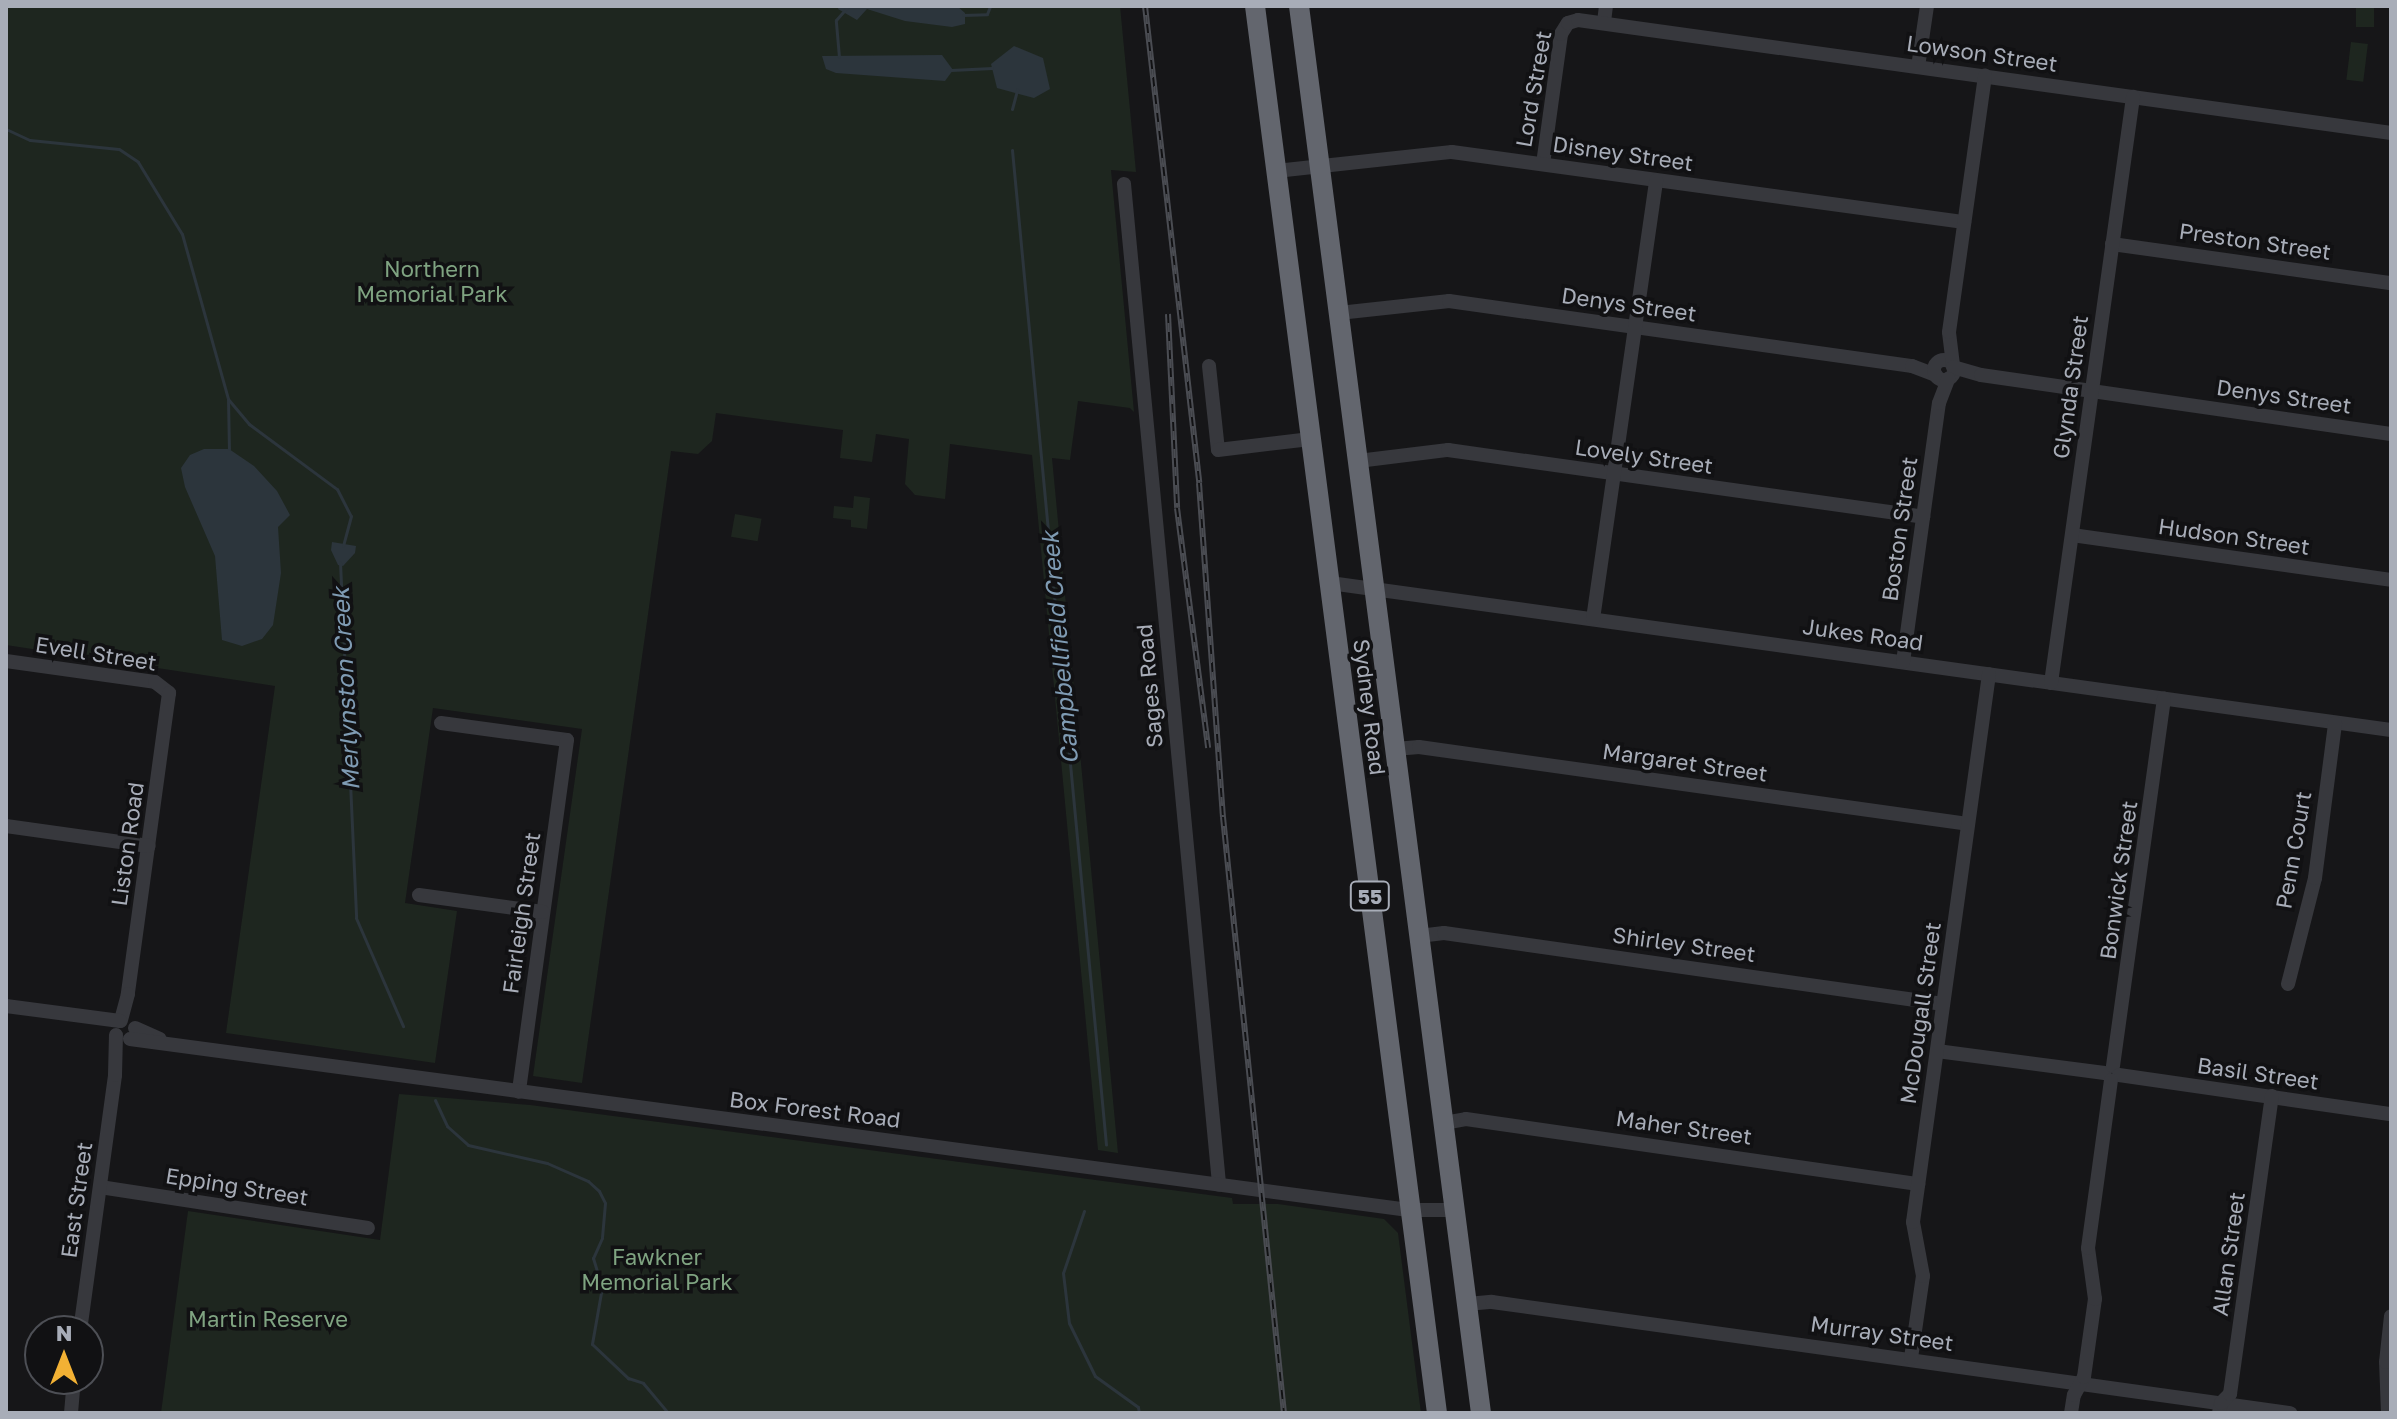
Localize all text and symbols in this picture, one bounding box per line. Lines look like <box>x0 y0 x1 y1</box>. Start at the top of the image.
street label: Lord Street <box>1510 29 1556 149</box>
street label: Lowson Street <box>1905 29 2059 77</box>
street label: Disney Street <box>1551 130 1695 176</box>
street label: Preston Street <box>2177 217 2333 265</box>
park label: Northern Memorial Park <box>356 255 508 306</box>
street label: Denys Street <box>1560 281 1698 327</box>
street label: Glynda Street <box>2047 314 2093 460</box>
street label: Denys Street <box>2215 373 2353 419</box>
street label: Lovely Street <box>1573 433 1715 479</box>
street label: Boston Street <box>1876 455 1922 603</box>
street label: Hudson Street <box>2157 512 2311 560</box>
water label: Campbellfield Creek <box>1034 530 1084 766</box>
water label: Merlynston Creek <box>325 587 365 791</box>
street label: Jukes Road <box>1801 612 1925 656</box>
street label: Sages Road <box>1130 623 1168 749</box>
street label: Evell Street <box>33 630 159 676</box>
street label: Sydney Road <box>1349 637 1391 777</box>
street label: Margaret Street <box>1601 737 1769 787</box>
street label: Liston Road <box>105 780 149 908</box>
street label: Penn Court <box>2270 789 2316 911</box>
street label: Bonwick Street <box>2094 799 2142 961</box>
street label: Fairleigh Street <box>497 831 545 995</box>
road number: 55 <box>1348 880 1392 912</box>
street label: McDougall Street <box>1894 920 1946 1106</box>
street label: Shirley Street <box>1611 921 1757 967</box>
street label: Basil Street <box>2196 1051 2320 1095</box>
street label: Box Forest Road <box>728 1085 902 1133</box>
street label: Maher Street <box>1614 1104 1754 1150</box>
street label: East Street <box>55 1140 97 1260</box>
street label: Epping Street <box>164 1162 310 1210</box>
street label: Allan Street <box>2206 1190 2250 1318</box>
park label: Fawkner Memorial Park <box>581 1243 733 1294</box>
park label: Martin Reserve <box>188 1306 348 1332</box>
street label: Murray Street <box>1809 1310 1955 1356</box>
north arrow <box>24 1315 104 1395</box>
text: N <box>56 1319 72 1346</box>

